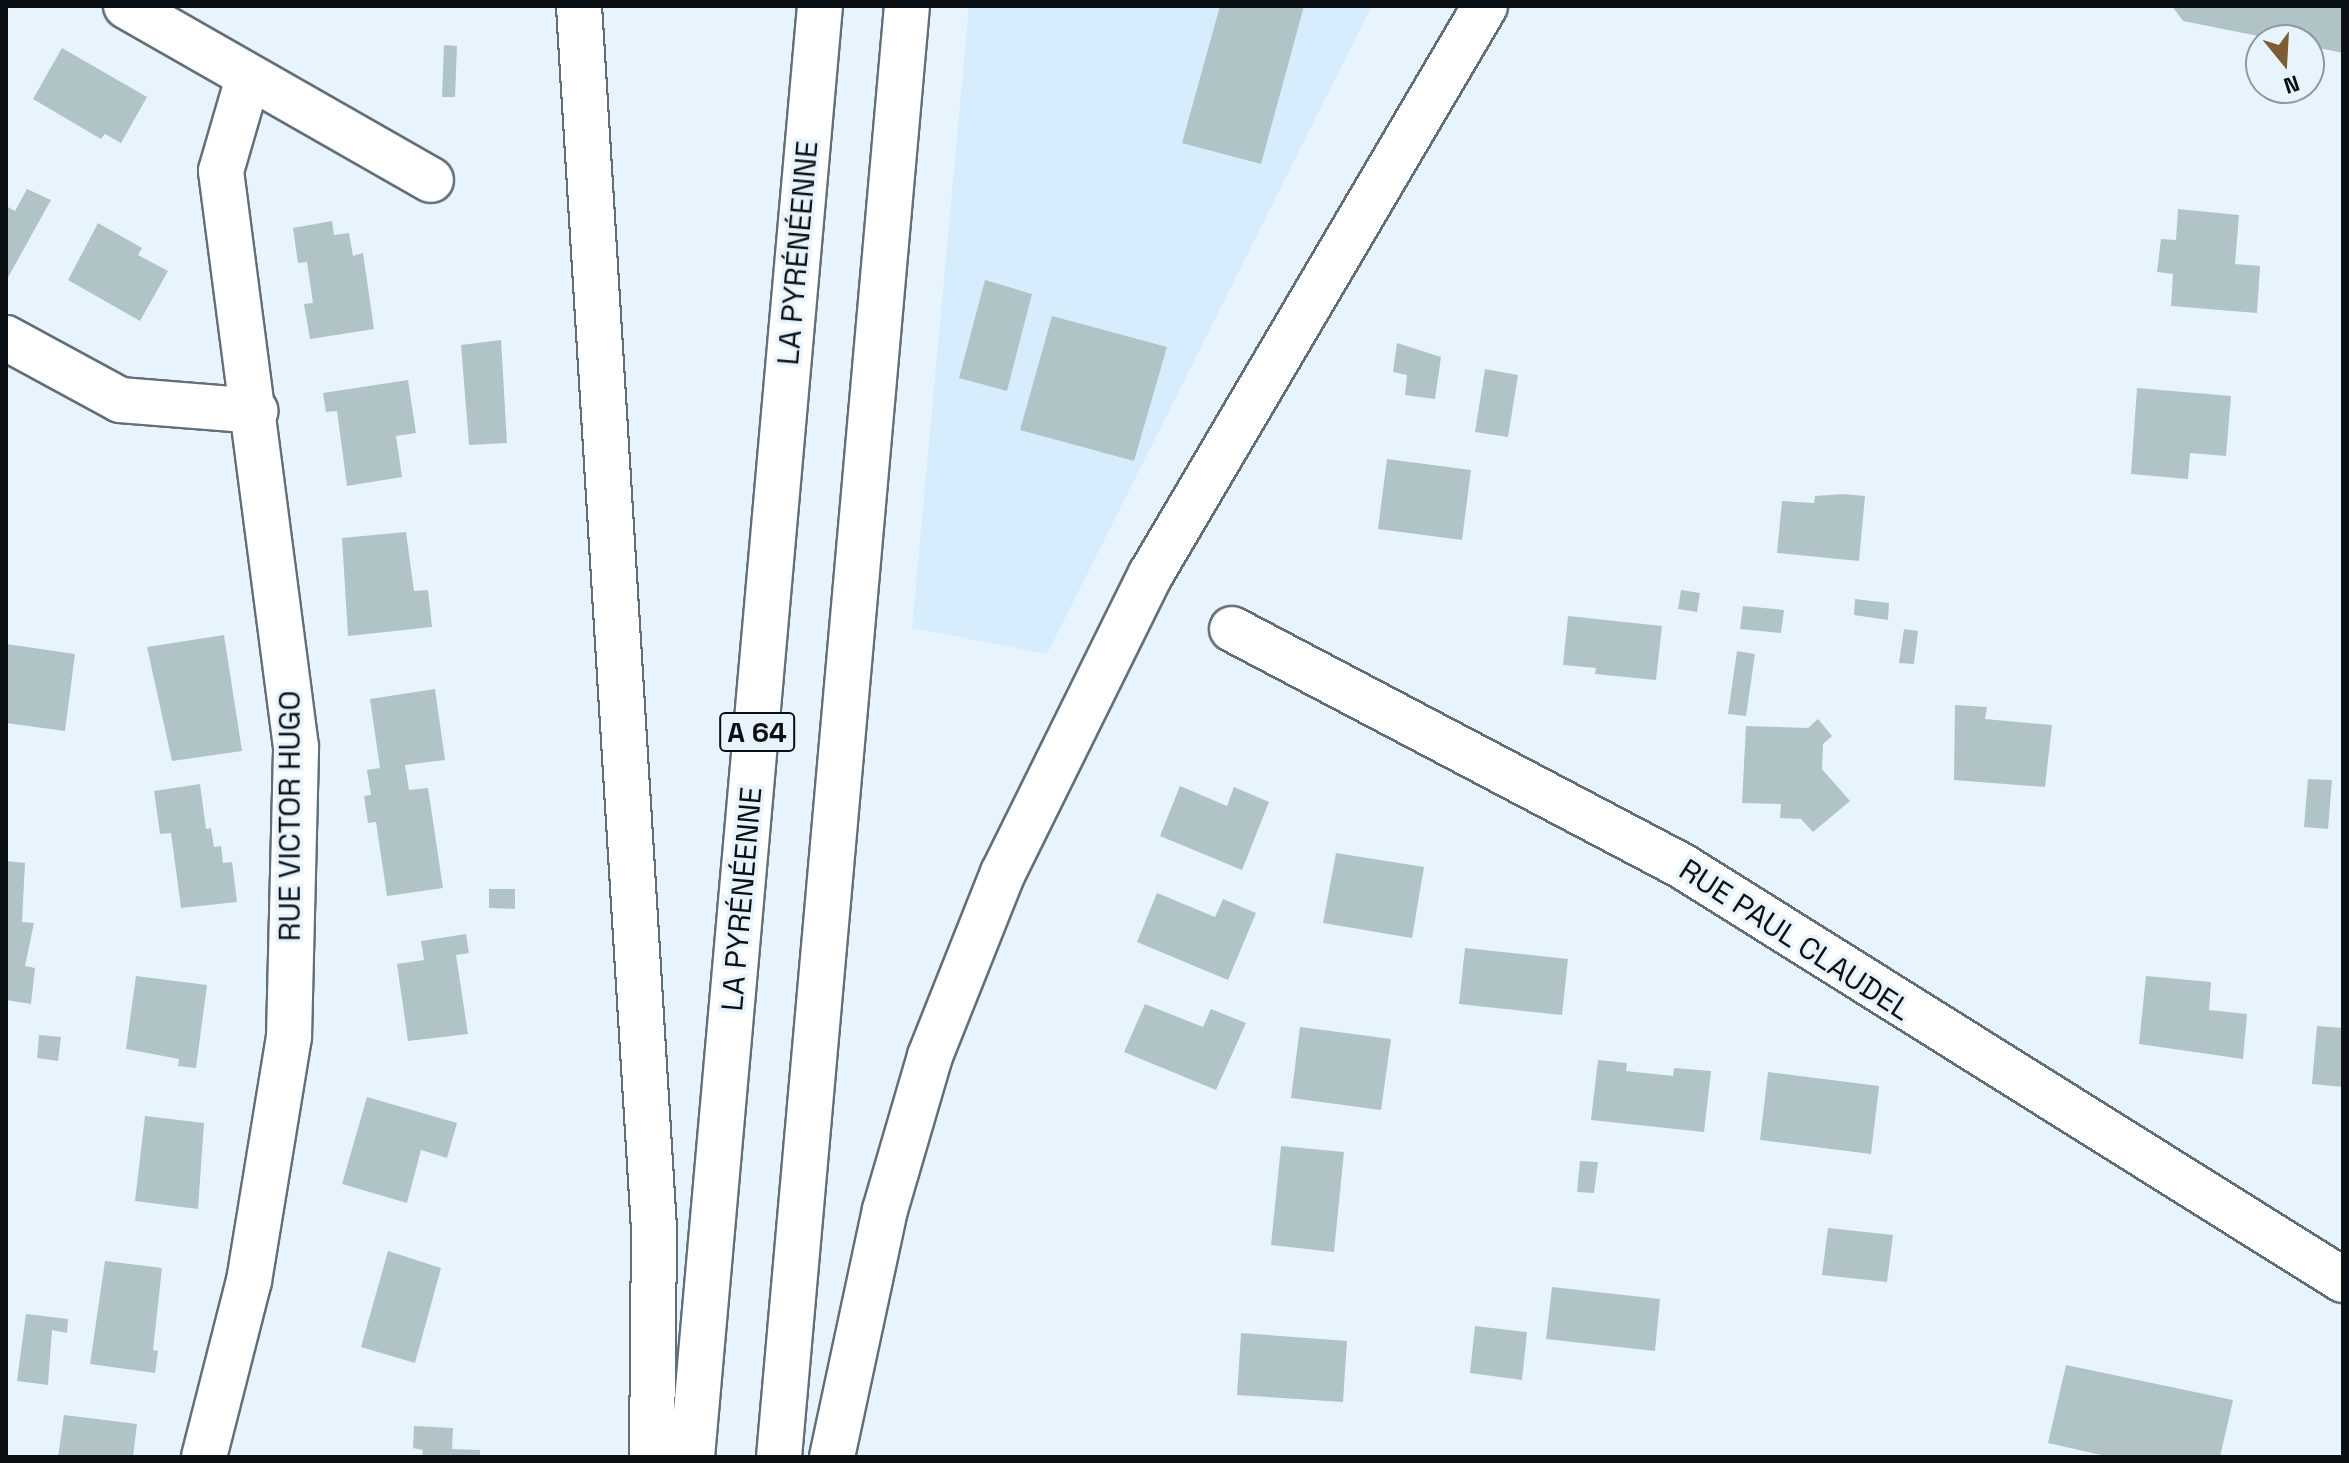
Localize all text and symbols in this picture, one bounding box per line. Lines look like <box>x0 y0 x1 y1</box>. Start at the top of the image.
north arrow <box>2245 24 2325 104</box>
text: N <box>2280 69 2303 101</box>
street label: LA PYRÉNÉENNE <box>770 139 826 367</box>
street label: RUE VICTOR HUGO <box>272 690 308 942</box>
road number: A 64 <box>719 708 795 756</box>
street label: LA PYRÉNÉENNE <box>714 785 770 1013</box>
street label: RUE PAUL CLAUDEL <box>1672 851 1918 1029</box>

